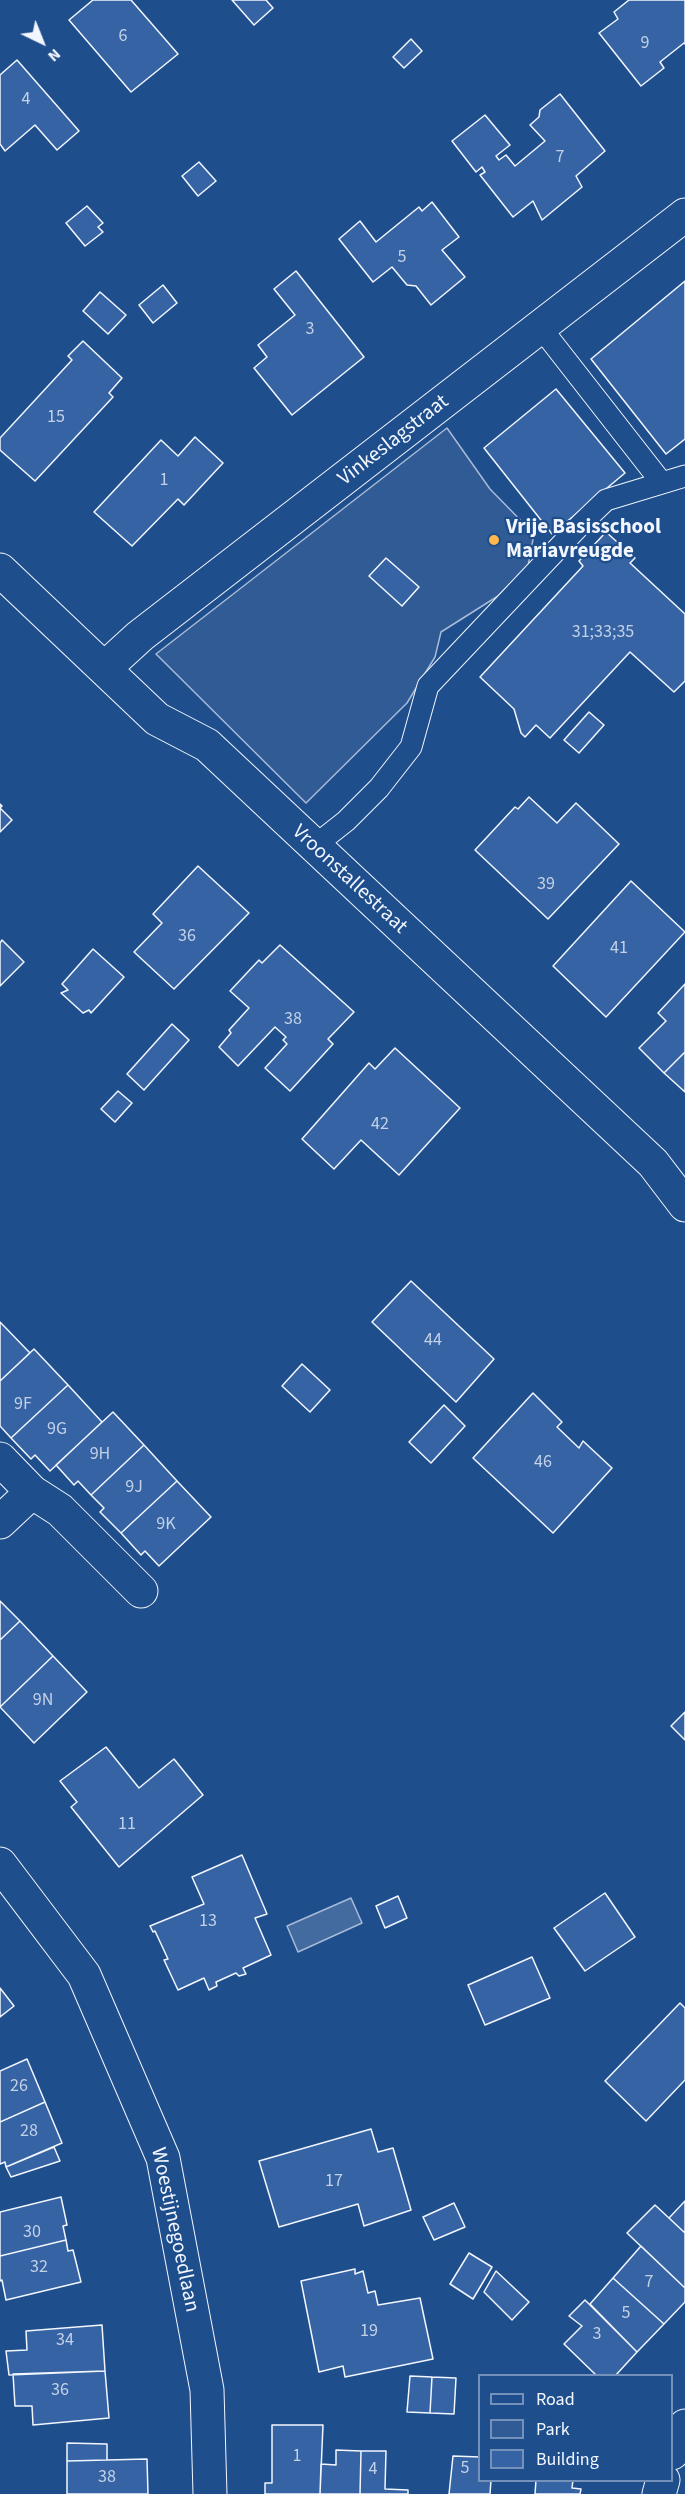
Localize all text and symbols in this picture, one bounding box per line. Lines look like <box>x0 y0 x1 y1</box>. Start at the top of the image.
north arrow <box>12 12 72 72</box>
house number: 6 <box>119 26 127 48</box>
house number: 9 <box>641 33 649 55</box>
text: N <box>43 43 66 67</box>
house number: 4 <box>22 89 30 111</box>
house number: 7 <box>556 147 564 169</box>
house number: 5 <box>398 247 406 269</box>
house number: 3 <box>306 319 314 341</box>
street label: Vinkeslagstraat <box>334 390 454 492</box>
house number: 15 <box>47 407 65 429</box>
house number: 1 <box>160 470 168 492</box>
place label: Vrije Basisschool Mariavreugde <box>506 515 661 565</box>
marker: Vrije Basisschool Mariavreugde <box>487 533 501 547</box>
house number: 31;33;35 <box>572 622 634 644</box>
street label: Vroonstallestraat <box>286 820 412 940</box>
house number: 39 <box>537 874 555 896</box>
house number: 36 <box>178 926 196 948</box>
house number: 41 <box>610 938 628 960</box>
house number: 38 <box>284 1009 302 1031</box>
house number: 42 <box>371 1114 389 1136</box>
house number: 44 <box>424 1330 442 1352</box>
house number: 9F <box>14 1394 32 1416</box>
house number: 9G <box>47 1419 67 1441</box>
house number: 9H <box>90 1444 110 1466</box>
house number: 46 <box>534 1452 552 1474</box>
house number: 9J <box>125 1477 143 1499</box>
house number: 9K <box>156 1514 176 1536</box>
house number: 9N <box>33 1690 53 1712</box>
house number: 11 <box>118 1814 136 1836</box>
house number: 13 <box>199 1911 217 1933</box>
house number: 26 <box>10 2076 28 2098</box>
house number: 28 <box>20 2121 38 2143</box>
street label: Woestijnegoedlaan <box>144 2145 204 2315</box>
house number: 17 <box>325 2171 343 2193</box>
house number: 30 <box>23 2222 41 2244</box>
house number: 32 <box>30 2257 48 2279</box>
house number: 7 <box>645 2272 653 2294</box>
house number: 5 <box>622 2303 630 2325</box>
house number: 19 <box>360 2321 378 2343</box>
house number: 3 <box>593 2324 601 2346</box>
house number: 34 <box>56 2330 74 2352</box>
legend <box>478 2374 673 2482</box>
house number: 36 <box>51 2380 69 2402</box>
text: Road <box>536 2387 575 2412</box>
text: Park <box>536 2417 570 2442</box>
house number: 1 <box>293 2446 301 2468</box>
text: Building <box>536 2447 599 2472</box>
house number: 5 <box>461 2458 469 2480</box>
house number: 4 <box>369 2459 377 2481</box>
house number: 38 <box>98 2467 116 2489</box>

